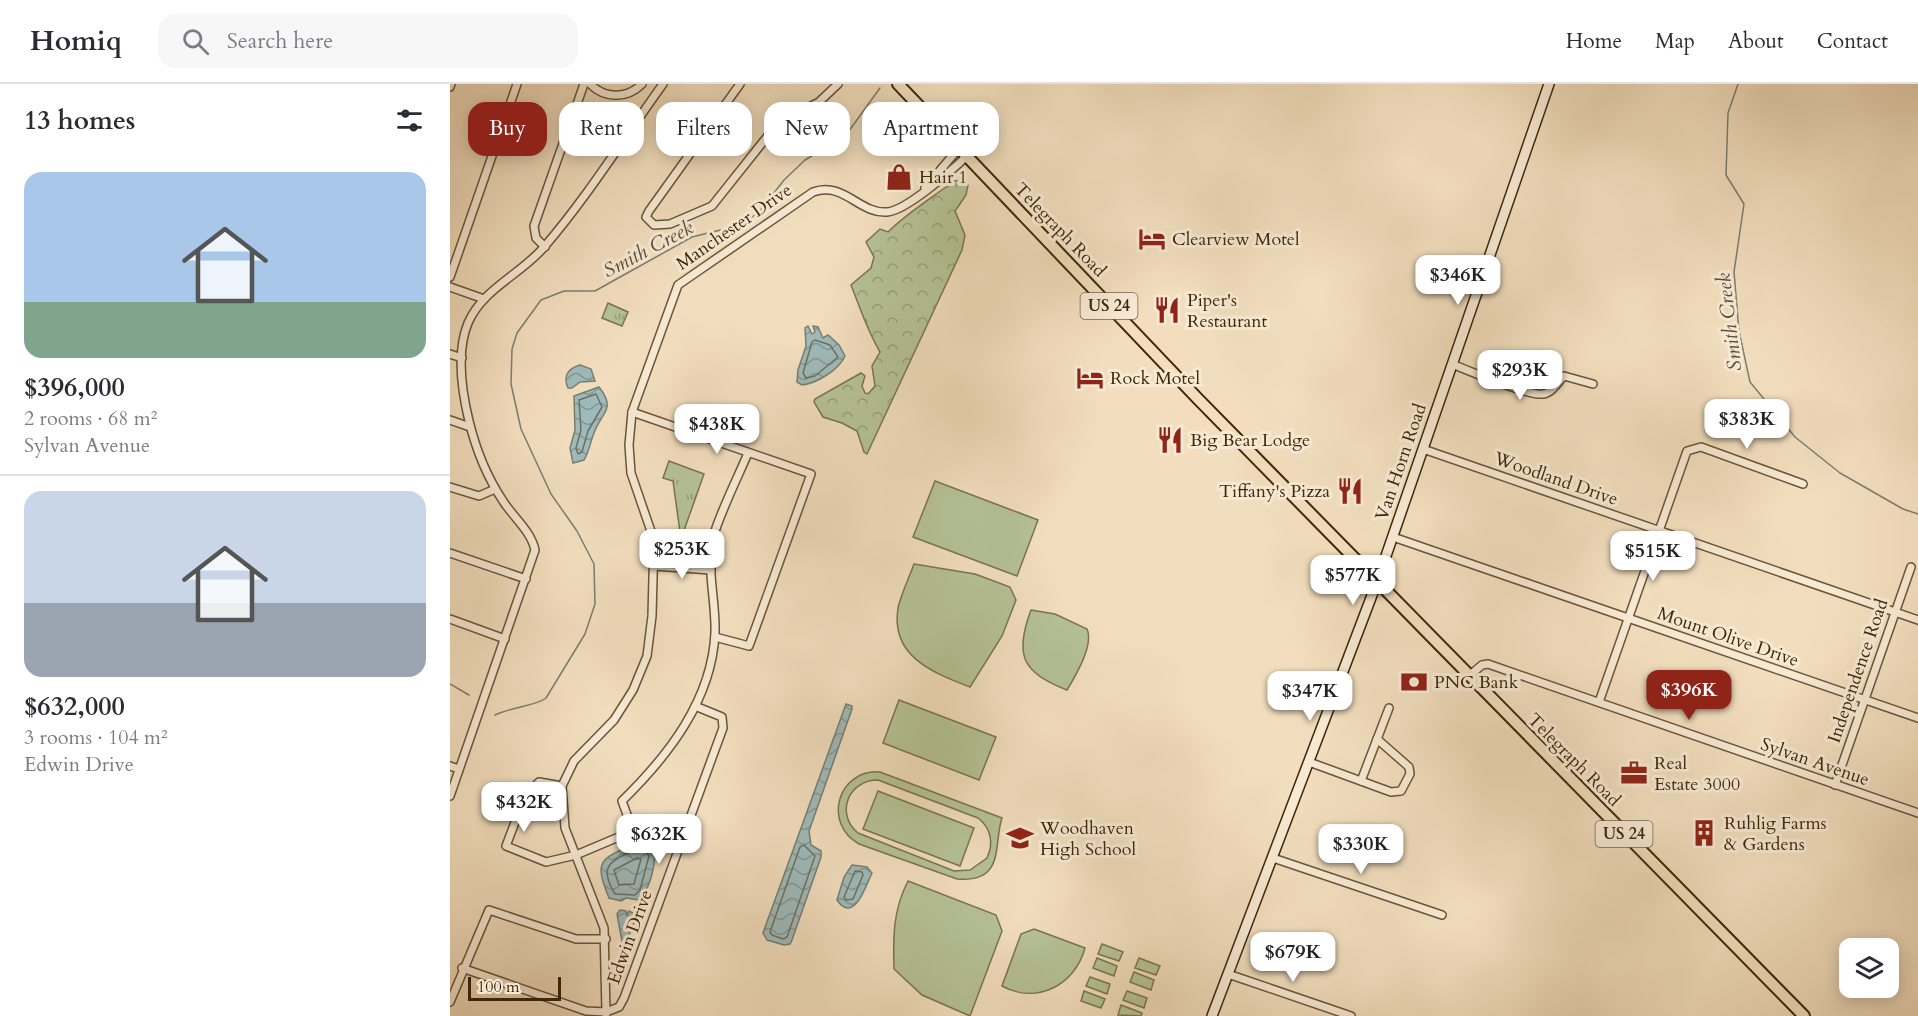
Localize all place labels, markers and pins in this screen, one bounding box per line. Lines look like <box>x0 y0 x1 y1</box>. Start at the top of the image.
shop icon: Hair 1 <box>884 162 914 192</box>
place label: Hair 1 <box>919 165 968 190</box>
hotel icon: Clearview Motel <box>1137 224 1167 254</box>
place label: Clearview Motel <box>1172 227 1300 252</box>
pin: $346K <box>1416 255 1500 306</box>
place label: Piper's Restaurant <box>1187 288 1268 334</box>
restaurant icon: Piper's Restaurant <box>1152 295 1182 325</box>
pin: $293K <box>1478 350 1562 401</box>
hotel icon: Rock Motel <box>1075 363 1105 393</box>
place label: Rock Motel <box>1110 366 1200 391</box>
pin: $383K <box>1705 399 1789 450</box>
pin: $438K <box>675 404 759 455</box>
restaurant icon: Big Bear Lodge <box>1155 425 1185 455</box>
place label: Big Bear Lodge <box>1190 428 1310 453</box>
restaurant icon: Tiffany's Pizza <box>1335 476 1365 506</box>
place label: Tiffany's Pizza <box>1219 479 1330 504</box>
pin: $253K <box>640 529 724 580</box>
pin: $515K <box>1611 531 1695 582</box>
pin: $577K <box>1311 555 1395 606</box>
bank icon: PNC Bank <box>1399 667 1429 697</box>
place label: PNC Bank <box>1434 670 1519 695</box>
pin: $396K <box>1647 670 1731 721</box>
pin: $347K <box>1268 671 1352 722</box>
place label: Real Estate 3000 <box>1654 751 1740 797</box>
office icon: Real Estate 3000 <box>1619 758 1649 788</box>
pin: $432K <box>482 782 566 833</box>
place label: Ruhlig Farms & Gardens <box>1724 811 1827 857</box>
pin: $632K <box>617 814 701 865</box>
place label: Woodhaven High School <box>1039 816 1136 862</box>
building icon: Ruhlig Farms & Gardens <box>1689 818 1719 848</box>
school or university icon: Woodhaven High School <box>1005 823 1035 853</box>
pin: $330K <box>1319 824 1403 875</box>
pin: $679K <box>1251 932 1335 983</box>

